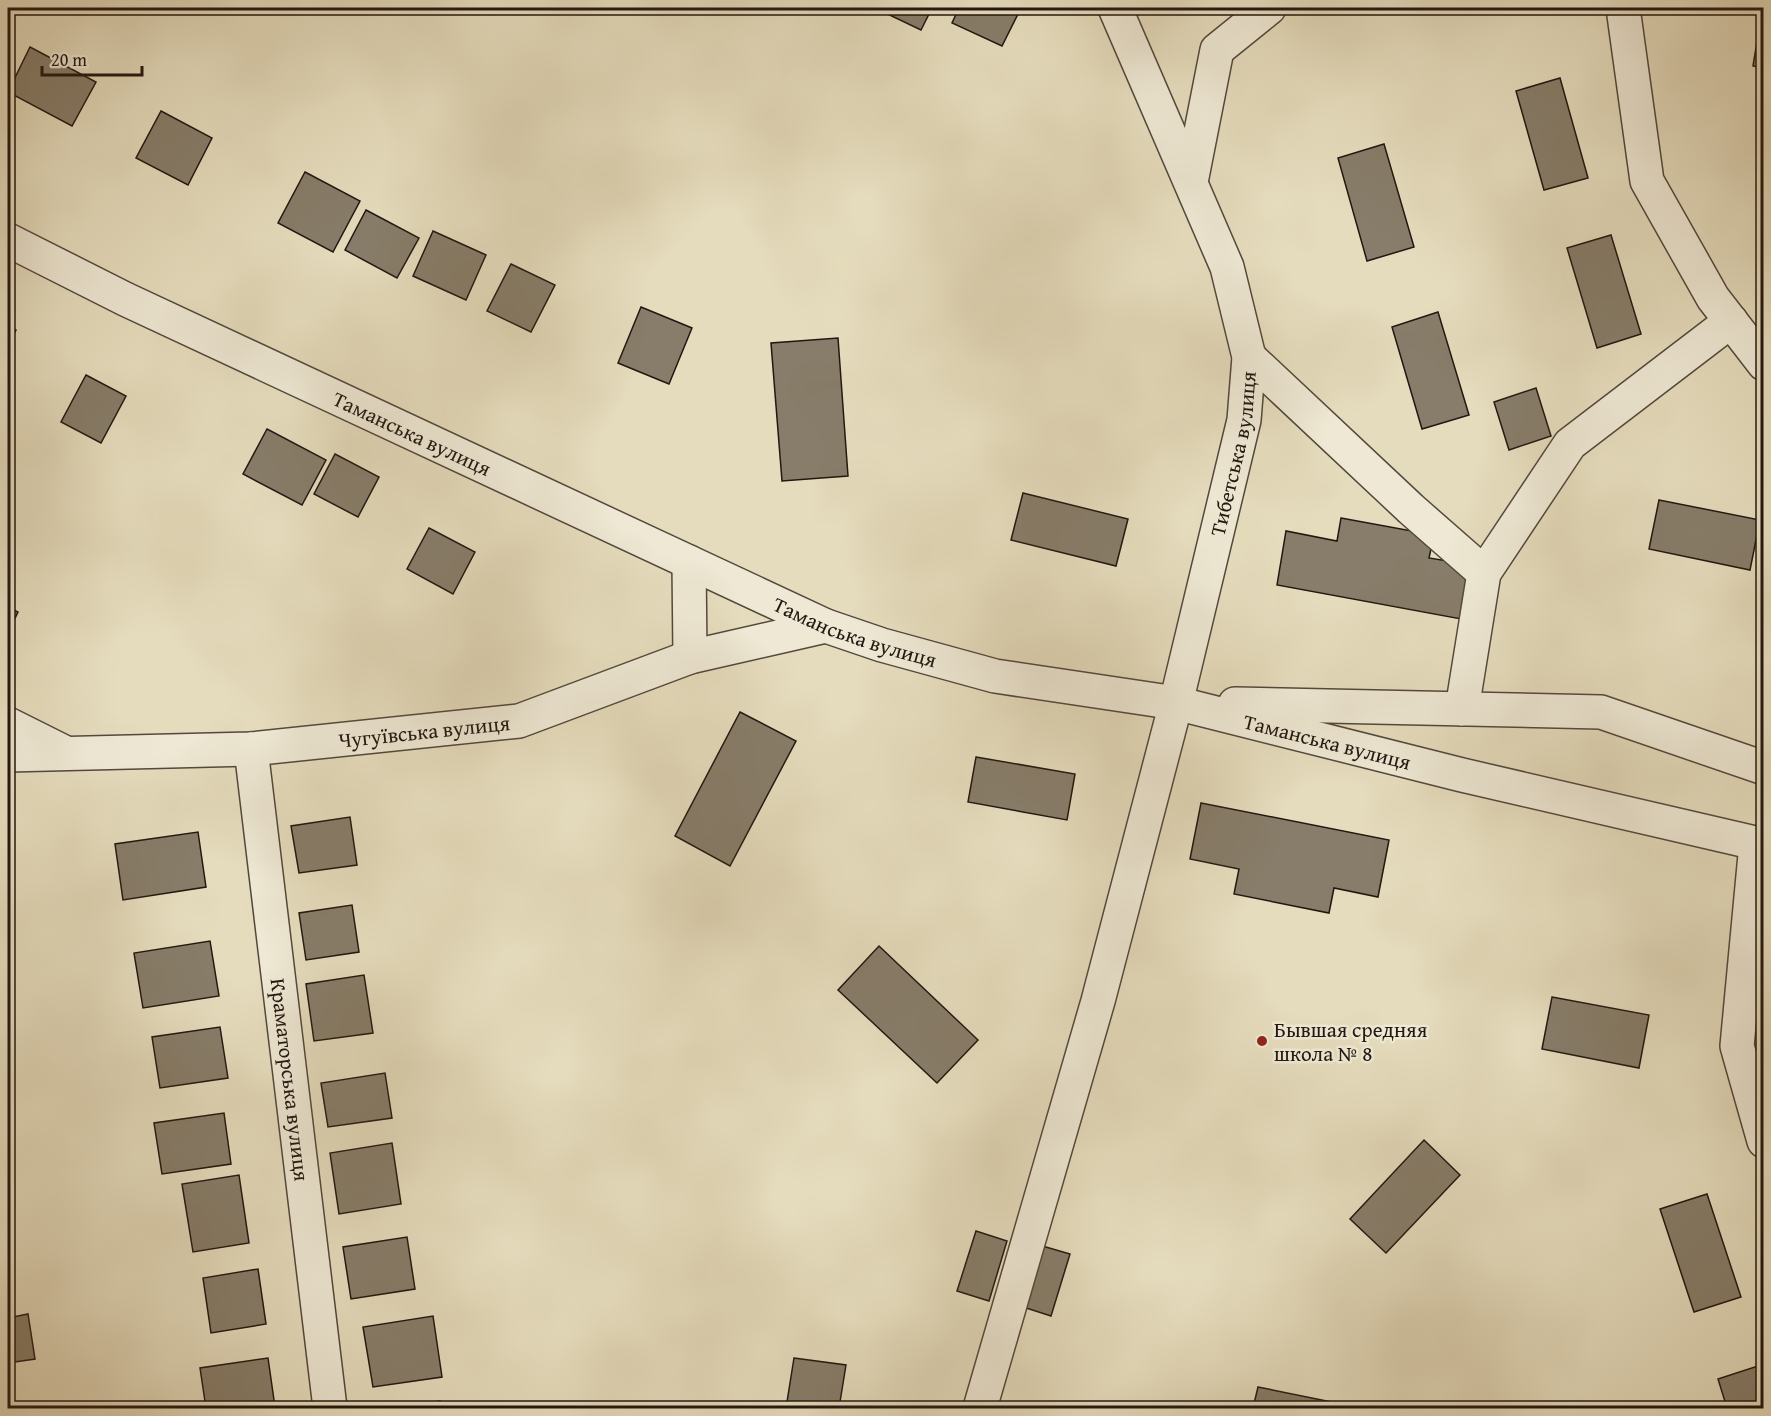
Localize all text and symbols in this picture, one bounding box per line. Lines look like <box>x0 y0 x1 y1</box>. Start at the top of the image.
scale bar <box>42 39 142 77</box>
text: 20 m <box>51 46 87 73</box>
street label: Тибетська вулиця <box>1201 370 1263 539</box>
street label: Таманська вулиця <box>328 383 497 483</box>
street label: Таманська вулиця <box>768 588 940 675</box>
street label: Таманська вулиця <box>1240 705 1415 777</box>
street label: Чугуївська вулиця <box>337 707 512 755</box>
street label: Краматорська вулиця <box>263 977 318 1183</box>
place label: Бывшая средняя школа № 8 <box>1274 1014 1428 1069</box>
marker: Бывшая средняя школа № 8 <box>1255 1034 1269 1048</box>

